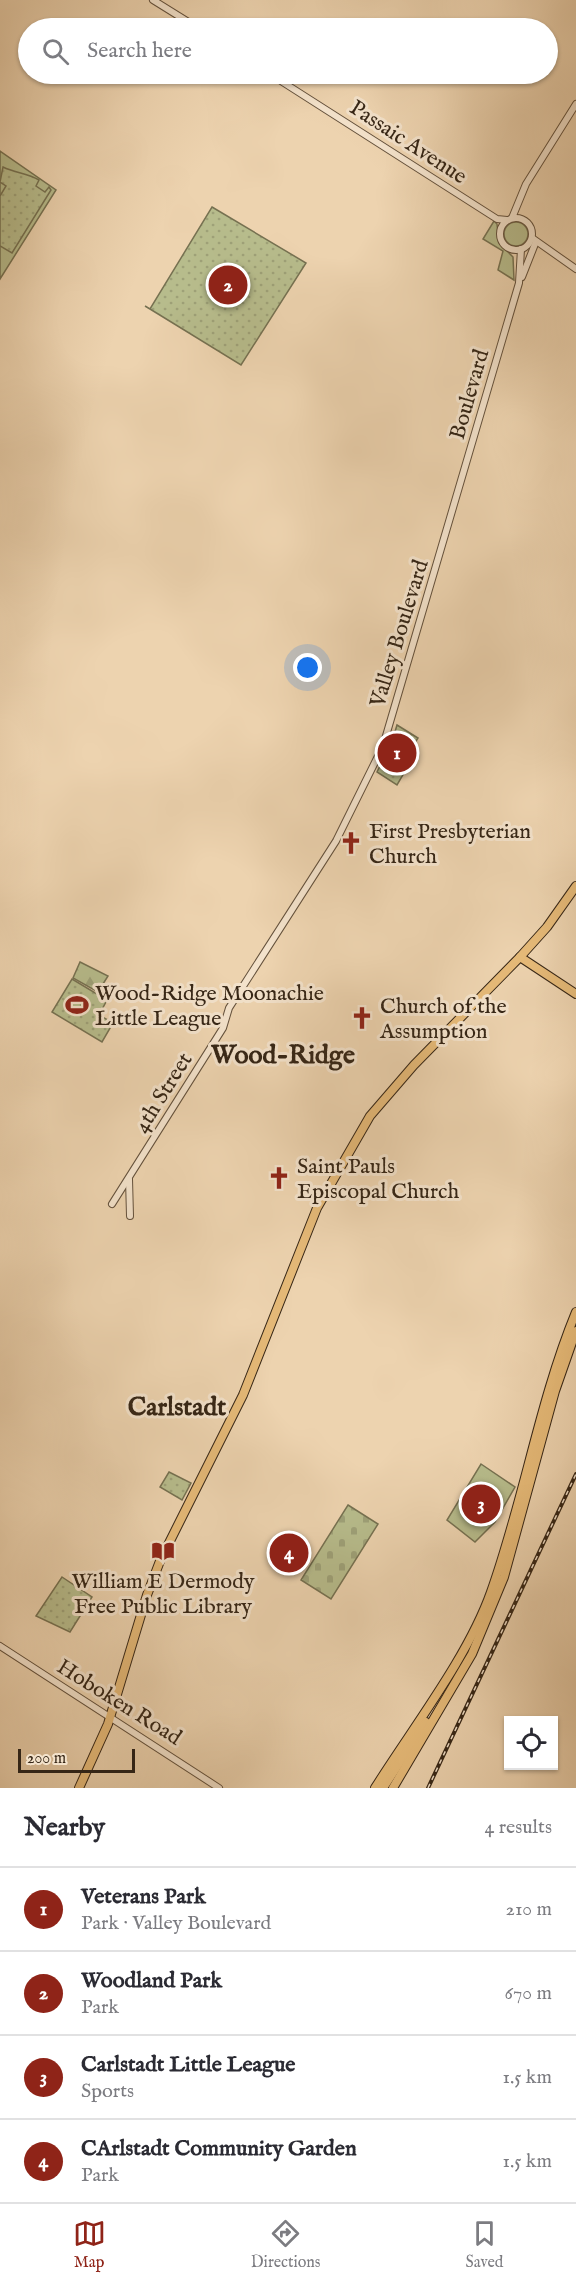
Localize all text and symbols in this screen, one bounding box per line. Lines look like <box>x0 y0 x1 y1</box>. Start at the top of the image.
search box <box>18 18 558 84</box>
icon: search <box>39 35 72 68</box>
text: Search here <box>87 37 192 65</box>
street label: Passaic Avenue <box>344 94 472 191</box>
pin: 2 <box>208 262 248 308</box>
street label: Boulevard <box>444 346 496 443</box>
street label: Valley Boulevard <box>364 556 436 712</box>
your location <box>293 653 322 682</box>
pin: 1 <box>378 730 416 776</box>
place label: First Presbyterian Church <box>369 818 531 871</box>
church icon: First Presbyterian Church <box>338 830 364 856</box>
place label: Wood-Ridge Moonachie Little League <box>95 980 324 1033</box>
sports icon: Wood-Ridge Moonachie Little League <box>64 992 90 1018</box>
place label: Church of the Assumption <box>379 993 507 1046</box>
church icon: Church of the Assumption <box>349 1005 375 1031</box>
district label: Wood-Ridge <box>210 1039 355 1072</box>
street label: 4th Street <box>128 1047 200 1138</box>
place label: Saint Pauls Episcopal Church <box>297 1153 459 1206</box>
church icon: Saint Pauls Episcopal Church <box>266 1165 292 1191</box>
district label: Carlstadt <box>128 1391 226 1424</box>
pin: 3 <box>462 1482 500 1526</box>
pin: 4 <box>270 1530 308 1576</box>
library icon: William E Dermody Free Public Library <box>150 1538 176 1564</box>
place label: William E Dermody Free Public Library <box>71 1568 255 1621</box>
street label: Hoboken Road <box>51 1653 187 1752</box>
map controls <box>504 1716 558 1770</box>
button: locate <box>504 1716 558 1770</box>
scale bar <box>18 1746 135 1774</box>
text: 200 m <box>27 1749 66 1769</box>
text: Nearby <box>24 1811 105 1844</box>
text: 4 results <box>485 1815 552 1840</box>
text: Veterans Park <box>81 1883 206 1911</box>
text: 1 <box>40 1897 47 1922</box>
text: 210 m <box>506 1897 552 1922</box>
text: Park · Valley Boulevard <box>81 1911 271 1936</box>
text: Woodland Park <box>81 1967 222 1995</box>
text: 2 <box>39 1981 48 2006</box>
text: 670 m <box>505 1981 552 2006</box>
text: Park <box>81 1995 119 2020</box>
text: Carlstadt Little League <box>81 2051 295 2079</box>
text: 3 <box>40 2065 47 2090</box>
text: 1.5 km <box>502 2065 552 2090</box>
text: Sports <box>81 2079 134 2104</box>
text: CArlstadt Community Garden <box>81 2135 357 2163</box>
text: 4 <box>39 2149 48 2174</box>
text: 1.5 km <box>502 2149 552 2174</box>
text: Park <box>81 2163 119 2188</box>
tab: Map <box>73 2217 106 2273</box>
tab: Directions <box>251 2217 320 2273</box>
tab: Saved <box>466 2217 503 2273</box>

